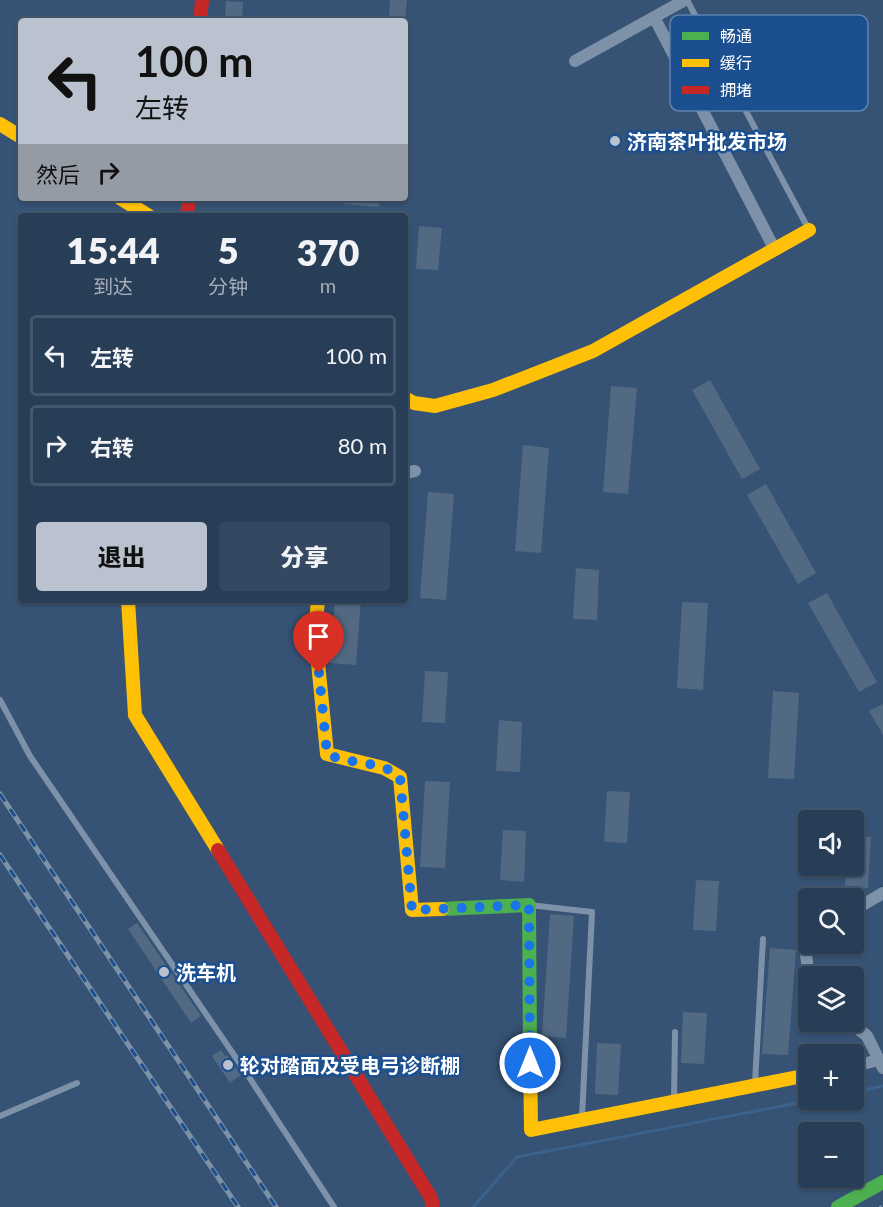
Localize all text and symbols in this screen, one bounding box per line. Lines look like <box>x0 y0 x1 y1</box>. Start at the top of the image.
legend <box>670 15 868 111</box>
text: 畅通 <box>720 26 752 45</box>
text: 100 m <box>135 36 253 86</box>
icon: left <box>36 42 114 120</box>
text: 缓行 <box>720 53 752 72</box>
text: 拥堵 <box>720 80 752 99</box>
text: 左转 <box>135 91 189 124</box>
place label: 济南茶叶批发市场 <box>627 129 787 153</box>
marker: 济南茶叶批发市场 <box>608 134 622 148</box>
icon: right <box>92 156 125 189</box>
text: 然后 <box>36 161 80 188</box>
text: 15:44 <box>67 228 160 272</box>
text: 5 <box>218 228 239 272</box>
text: 370 <box>297 230 359 274</box>
text: m <box>320 273 336 297</box>
text: 到达 <box>93 274 133 298</box>
text: 分钟 <box>208 274 248 298</box>
icon: left <box>39 339 72 372</box>
text: 100 m <box>325 342 387 369</box>
text: 左转 <box>90 344 134 371</box>
icon: right <box>39 429 72 462</box>
text: 80 m <box>338 432 387 459</box>
text: 右转 <box>90 434 134 461</box>
button: 退出 <box>36 522 207 591</box>
button: 分享 <box>219 522 390 591</box>
pin <box>293 611 344 673</box>
icon: arrive <box>302 620 335 653</box>
map controls <box>798 810 864 1188</box>
button: sound <box>798 810 864 876</box>
button: search <box>798 888 864 954</box>
place label: 洗车机 <box>176 960 236 984</box>
marker: 洗车机 <box>157 965 171 979</box>
button: layers <box>798 966 864 1032</box>
position arrow <box>498 1031 562 1095</box>
button: + <box>798 1044 864 1110</box>
place label: 轮对踏面及受电弓诊断棚 <box>240 1053 460 1077</box>
marker: 轮对踏面及受电弓诊断棚 <box>221 1058 235 1072</box>
button: − <box>798 1122 864 1188</box>

